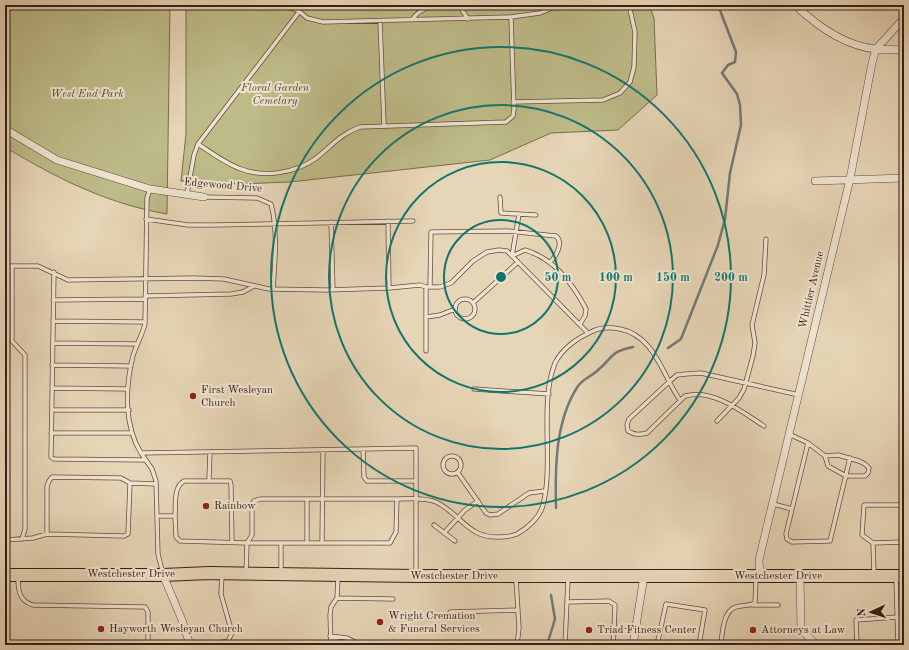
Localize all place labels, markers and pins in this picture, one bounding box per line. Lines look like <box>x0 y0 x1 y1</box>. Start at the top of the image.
centre of rings <box>494 270 508 284</box>
place label: First Wesleyan Church <box>201 385 273 409</box>
marker: First Wesleyan Church <box>188 391 198 401</box>
marker: Rainbow <box>201 501 211 511</box>
place label: Rainbow <box>214 501 256 512</box>
place label: Wright Cremation & Funeral Services <box>388 611 480 635</box>
marker: Wright Cremation & Funeral Services <box>375 617 385 627</box>
marker: Hayworth Wesleyan Church <box>96 624 106 634</box>
place label: Hayworth Wesleyan Church <box>109 624 243 635</box>
marker: Triad Fitness Center <box>584 625 594 635</box>
place label: Triad Fitness Center <box>597 625 697 636</box>
marker: Attorneys at Law <box>748 625 758 635</box>
place label: Attorneys at Law <box>761 625 846 636</box>

